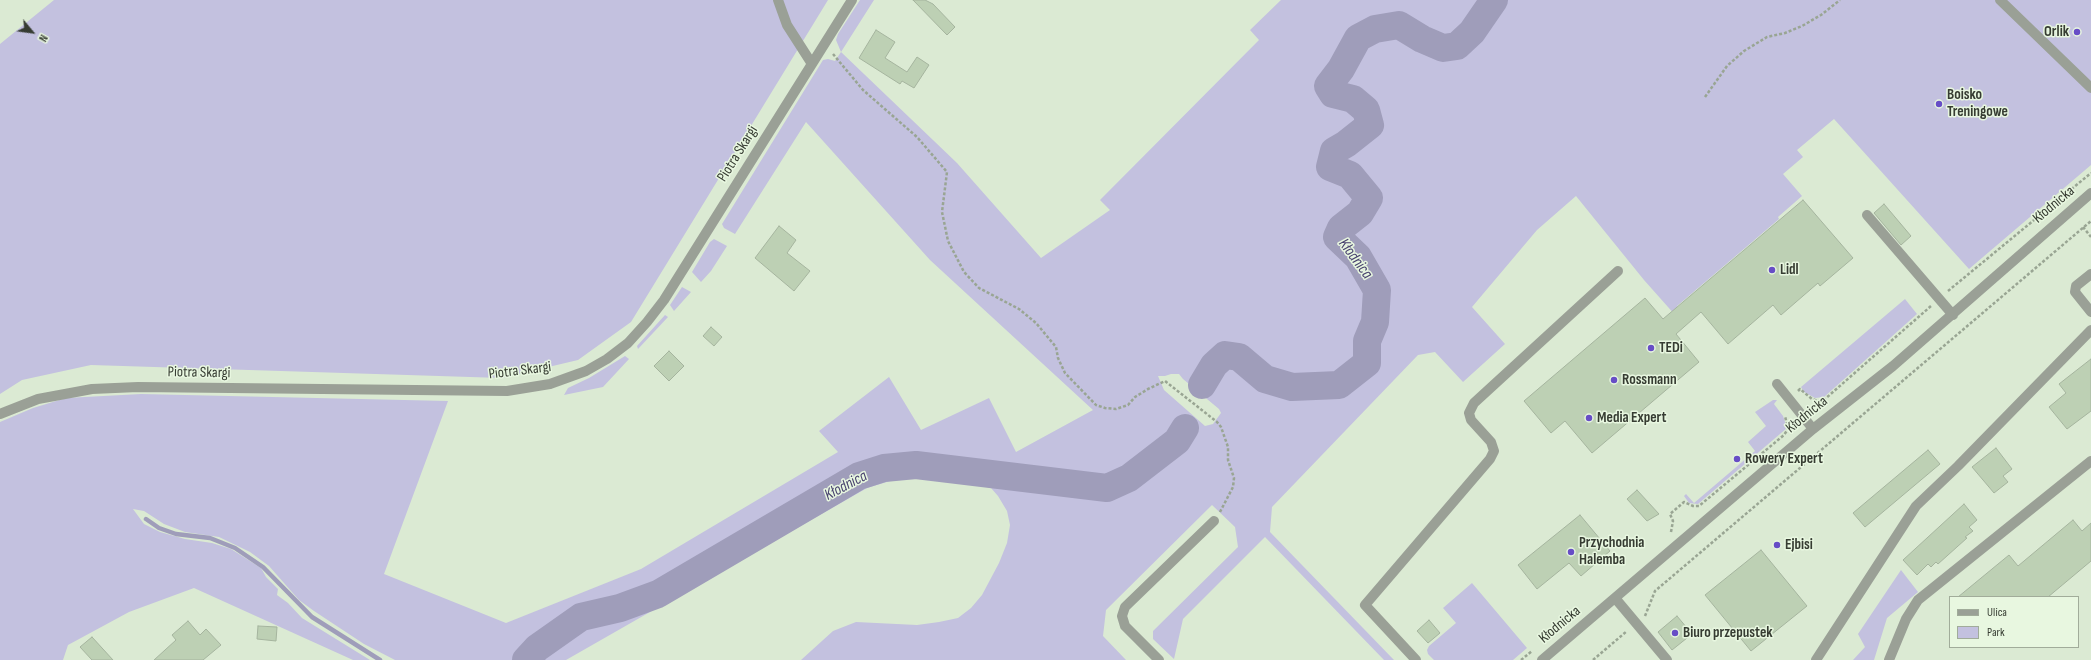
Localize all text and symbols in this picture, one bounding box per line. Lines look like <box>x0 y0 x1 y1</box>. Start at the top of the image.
north arrow <box>12 12 52 52</box>
place label: Orlik <box>2044 23 2069 41</box>
marker: Orlik <box>2072 27 2082 37</box>
text: N <box>36 32 50 44</box>
place label: Boisko Treningowe <box>1947 86 2008 121</box>
marker: Boisko Treningowe <box>1934 99 1944 109</box>
street label: Piotra Skargi <box>714 123 762 185</box>
street label: Kłodnicka <box>2030 182 2078 228</box>
water label: Kłodnica <box>1334 235 1376 283</box>
place label: Lidl <box>1780 261 1799 279</box>
marker: Lidl <box>1767 265 1777 275</box>
place label: TEDi <box>1659 339 1683 357</box>
marker: TEDi <box>1646 343 1656 353</box>
street label: Piotra Skargi <box>488 358 552 384</box>
street label: Piotra Skargi <box>167 363 231 383</box>
place label: Rossmann <box>1622 371 1677 389</box>
marker: Rossmann <box>1609 375 1619 385</box>
street label: Kłodnicka <box>1782 393 1832 437</box>
place label: Media Expert <box>1597 409 1666 427</box>
marker: Media Expert <box>1584 413 1594 423</box>
place label: Rowery Expert <box>1745 450 1823 468</box>
marker: Rowery Expert <box>1732 454 1742 464</box>
water label: Kłodnica <box>821 467 871 505</box>
place label: Przychodnia Halemba <box>1579 534 1644 569</box>
place label: Ejbisi <box>1785 536 1813 554</box>
marker: Ejbisi <box>1772 540 1782 550</box>
marker: Przychodnia Halemba <box>1566 547 1576 557</box>
legend <box>1949 596 2079 648</box>
street label: Kłodnicka <box>1536 602 1584 648</box>
text: Ulica <box>1987 605 2007 620</box>
place label: Biuro przepustek <box>1683 624 1773 642</box>
text: Park <box>1987 625 2005 640</box>
marker: Biuro przepustek <box>1670 628 1680 638</box>

